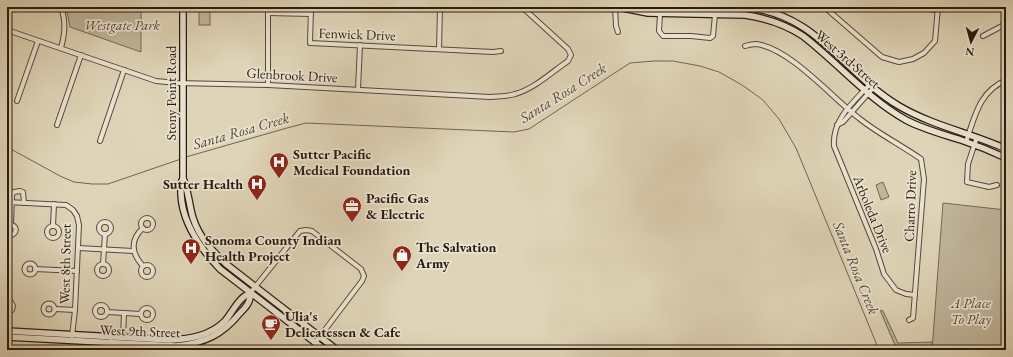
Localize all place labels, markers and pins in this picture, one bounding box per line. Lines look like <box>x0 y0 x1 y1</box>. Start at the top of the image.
place label: Sutter Pacific Medical Foundation <box>293 145 410 179</box>
hospital icon: Sutter Pacific Medical Foundation <box>268 151 290 179</box>
hospital icon: Sutter Health <box>246 173 268 201</box>
place label: Sutter Health <box>163 175 243 193</box>
place label: Pacific Gas & Electric <box>366 189 429 223</box>
office icon: Pacific Gas & Electric <box>341 195 363 223</box>
place label: Sonoma County Indian Health Project <box>205 231 342 265</box>
hospital icon: Sonoma County Indian Health Project <box>180 237 202 265</box>
place label: The Salvation Army <box>415 238 497 272</box>
shop icon: The Salvation Army <box>391 244 413 272</box>
place label: Ulia's Delicatessen & Cafe <box>285 307 401 341</box>
cafe icon: Ulia's Delicatessen & Cafe <box>260 313 282 341</box>

